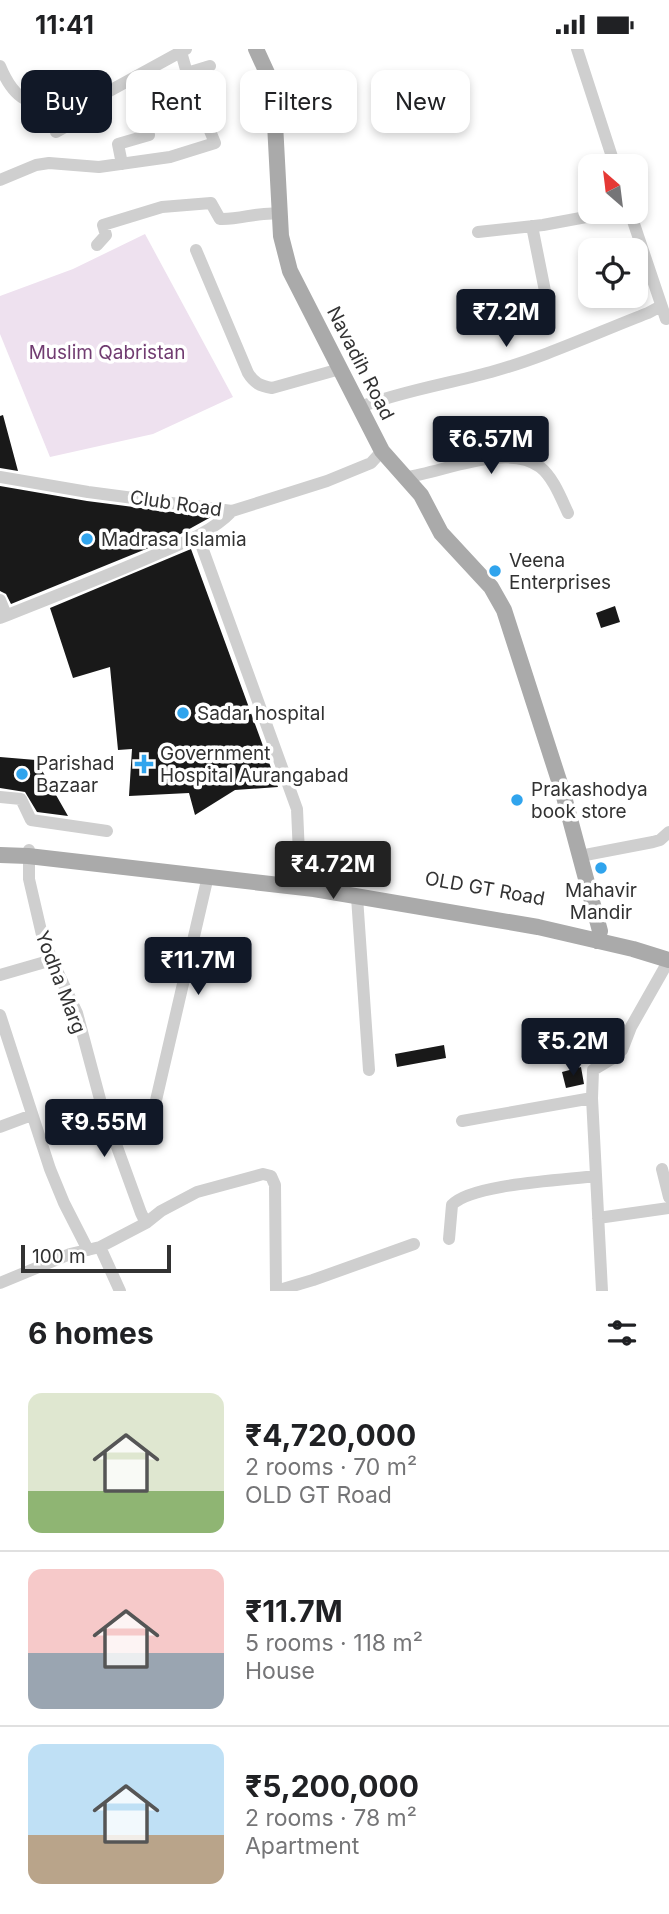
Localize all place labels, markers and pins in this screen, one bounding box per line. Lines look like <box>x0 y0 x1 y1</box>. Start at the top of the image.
pin: ₹7.2M <box>457 289 555 349</box>
pin: ₹6.57M <box>434 417 548 476</box>
place label: Madrasa Islamia <box>101 528 247 551</box>
marker: Madrasa Islamia <box>79 531 95 547</box>
place label: Veena Enterprises <box>509 549 611 594</box>
marker: Veena Enterprises <box>487 563 503 579</box>
place label: Sadar hospital <box>197 702 325 725</box>
marker: Sadar hospital <box>175 705 191 721</box>
place label: Government Hospital Aurangabad <box>160 742 349 787</box>
place label: Parishad Bazaar <box>36 752 114 797</box>
marker: Government Hospital Aurangabad <box>134 754 154 774</box>
marker: Parishad Bazaar <box>14 766 30 782</box>
place label: Prakashodya book store <box>531 778 648 823</box>
marker: Prakashodya book store <box>509 792 525 808</box>
pin: ₹4.72M <box>276 841 390 901</box>
marker: Mahavir Mandir <box>593 860 609 876</box>
place label: Mahavir Mandir <box>565 879 637 924</box>
pin: ₹11.7M <box>141 937 255 997</box>
pin: ₹5.2M <box>524 1019 622 1078</box>
pin: ₹9.55M <box>47 1099 161 1159</box>

